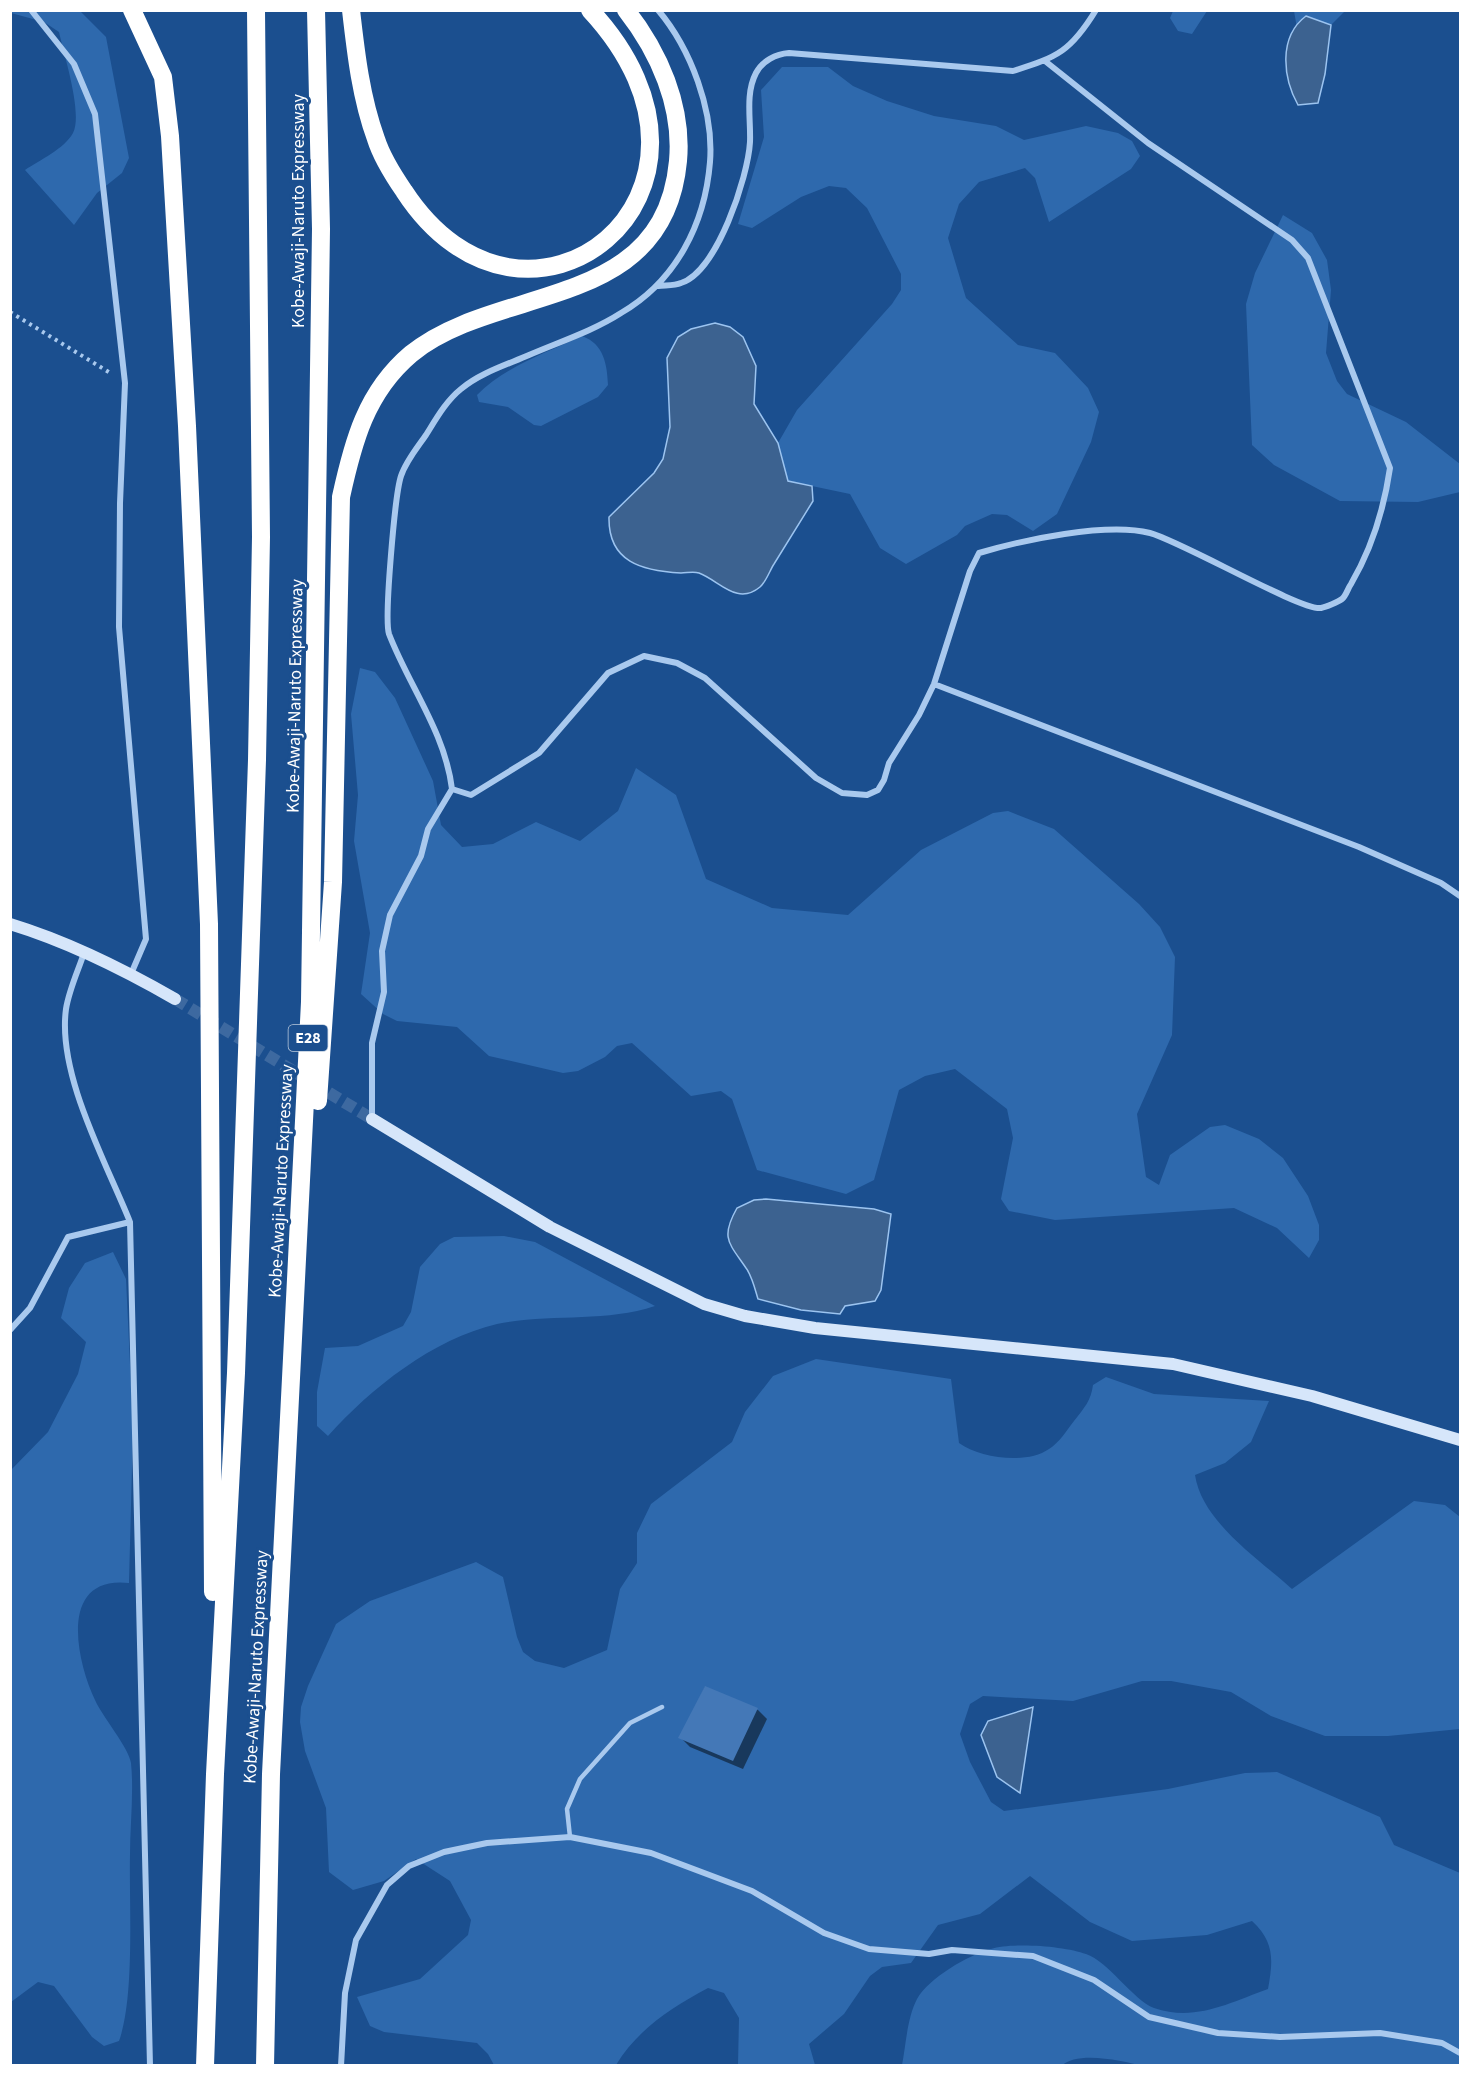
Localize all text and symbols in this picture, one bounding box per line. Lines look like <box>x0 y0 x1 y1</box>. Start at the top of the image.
street label: Kobe-Awaji-Naruto Expressway <box>286 93 311 328</box>
street label: Kobe-Awaji-Naruto Expressway <box>280 578 310 813</box>
road number: E28 <box>288 1025 328 1051</box>
street label: Kobe-Awaji-Naruto Expressway <box>262 1063 300 1298</box>
street label: Kobe-Awaji-Naruto Expressway <box>237 1549 275 1784</box>

